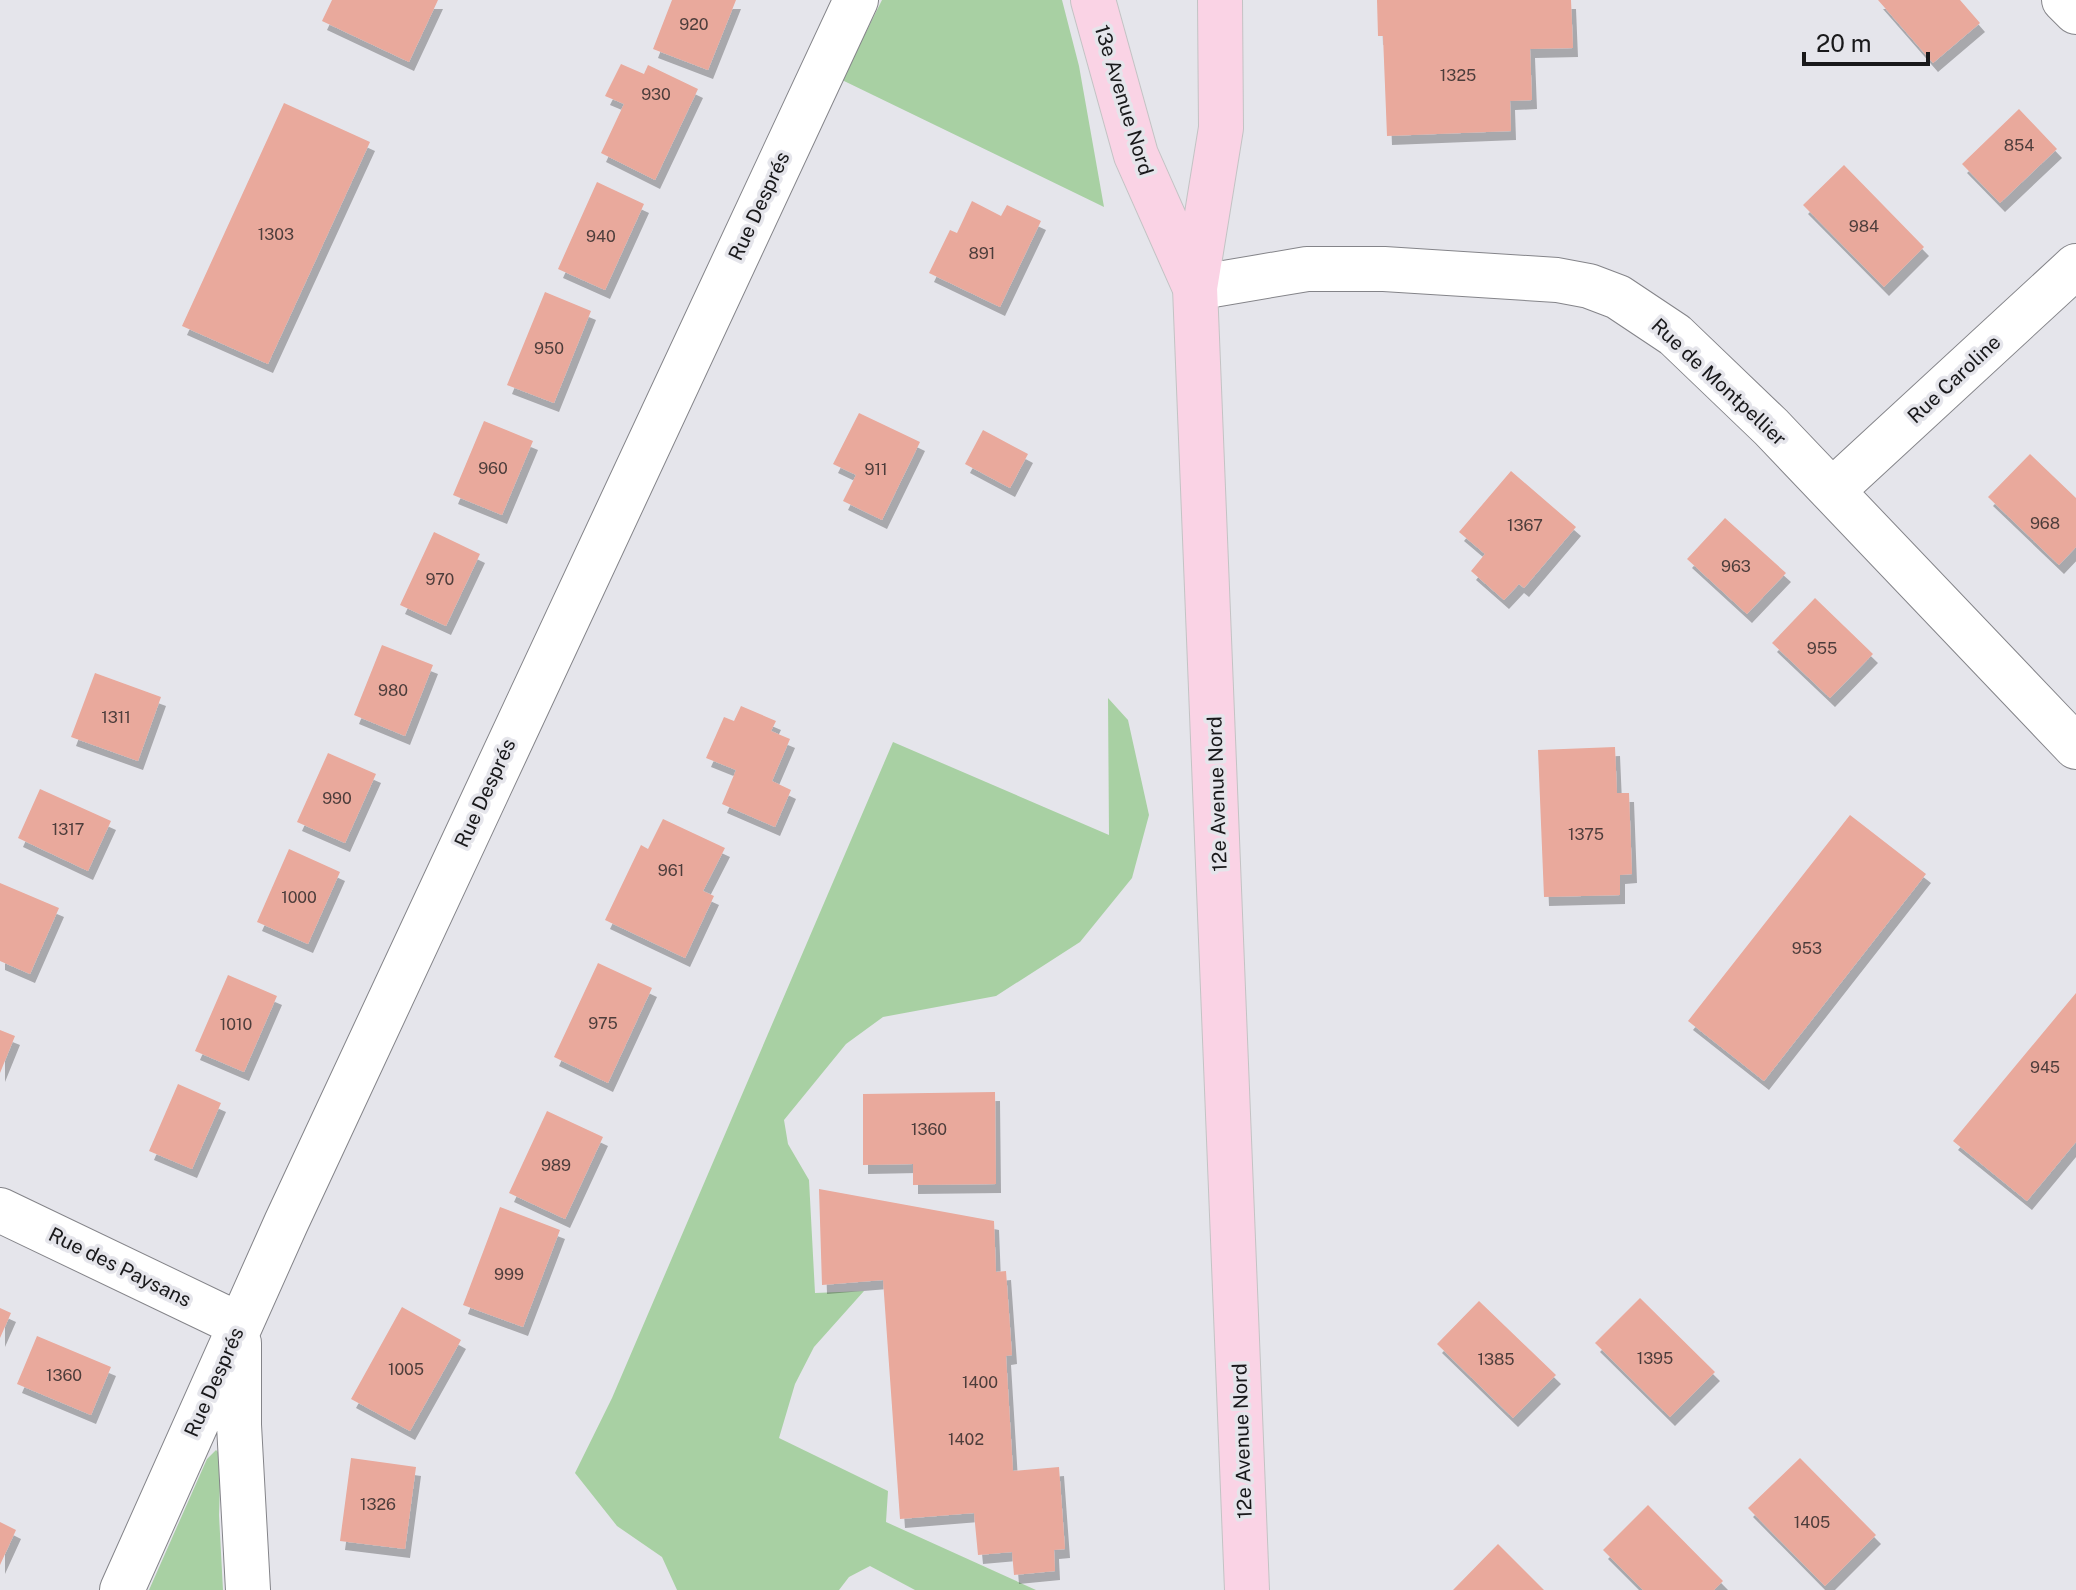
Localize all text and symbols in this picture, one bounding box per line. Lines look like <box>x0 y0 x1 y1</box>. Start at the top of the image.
house number: 920 <box>679 15 709 34</box>
scale bar <box>1804 16 1928 66</box>
street label: 13e Avenue Nord <box>1090 22 1158 178</box>
text: 20 m <box>1816 29 1872 57</box>
house number: 1325 <box>1440 66 1476 85</box>
house number: 930 <box>641 85 671 104</box>
house number: 854 <box>2004 136 2034 155</box>
street label: Rue Després <box>723 148 795 264</box>
house number: 984 <box>1849 217 1879 236</box>
house number: 1303 <box>258 225 294 244</box>
house number: 940 <box>586 227 616 246</box>
house number: 891 <box>969 244 995 263</box>
street label: Rue de Montpellier <box>1647 313 1792 451</box>
street label: Rue Caroline <box>1902 330 2006 428</box>
house number: 950 <box>534 339 564 358</box>
house number: 960 <box>478 459 508 478</box>
house number: 911 <box>864 460 888 479</box>
house number: 968 <box>2030 514 2060 533</box>
house number: 1367 <box>1507 516 1543 535</box>
house number: 963 <box>1721 557 1751 576</box>
house number: 970 <box>426 570 455 589</box>
house number: 955 <box>1807 639 1837 658</box>
house number: 980 <box>378 681 408 700</box>
house number: 1311 <box>101 708 131 727</box>
street label: 12e Avenue Nord <box>1202 716 1232 872</box>
street label: Rue Després <box>449 735 521 851</box>
house number: 990 <box>322 789 352 808</box>
house number: 1317 <box>52 820 84 839</box>
house number: 1375 <box>1568 825 1604 844</box>
house number: 961 <box>658 861 684 880</box>
house number: 1000 <box>281 888 317 907</box>
house number: 953 <box>1792 939 1822 958</box>
house number: 975 <box>588 1014 618 1033</box>
house number: 1010 <box>220 1015 253 1034</box>
house number: 945 <box>2030 1058 2060 1077</box>
house number: 1360 <box>911 1120 947 1139</box>
house number: 989 <box>541 1156 571 1175</box>
street label: Rue des Paysans <box>45 1222 195 1312</box>
house number: 999 <box>494 1265 524 1284</box>
street label: Rue Després <box>179 1324 249 1440</box>
house number: 1395 <box>1637 1349 1673 1368</box>
house number: 1385 <box>1477 1350 1515 1369</box>
house number: 1005 <box>388 1360 424 1379</box>
street label: 12e Avenue Nord <box>1227 1363 1257 1519</box>
house number: 1360 <box>46 1366 82 1385</box>
house number: 1400 <box>962 1373 998 1392</box>
house number: 1402 <box>948 1430 984 1449</box>
house number: 1326 <box>360 1495 396 1514</box>
house number: 1405 <box>1794 1513 1830 1532</box>

